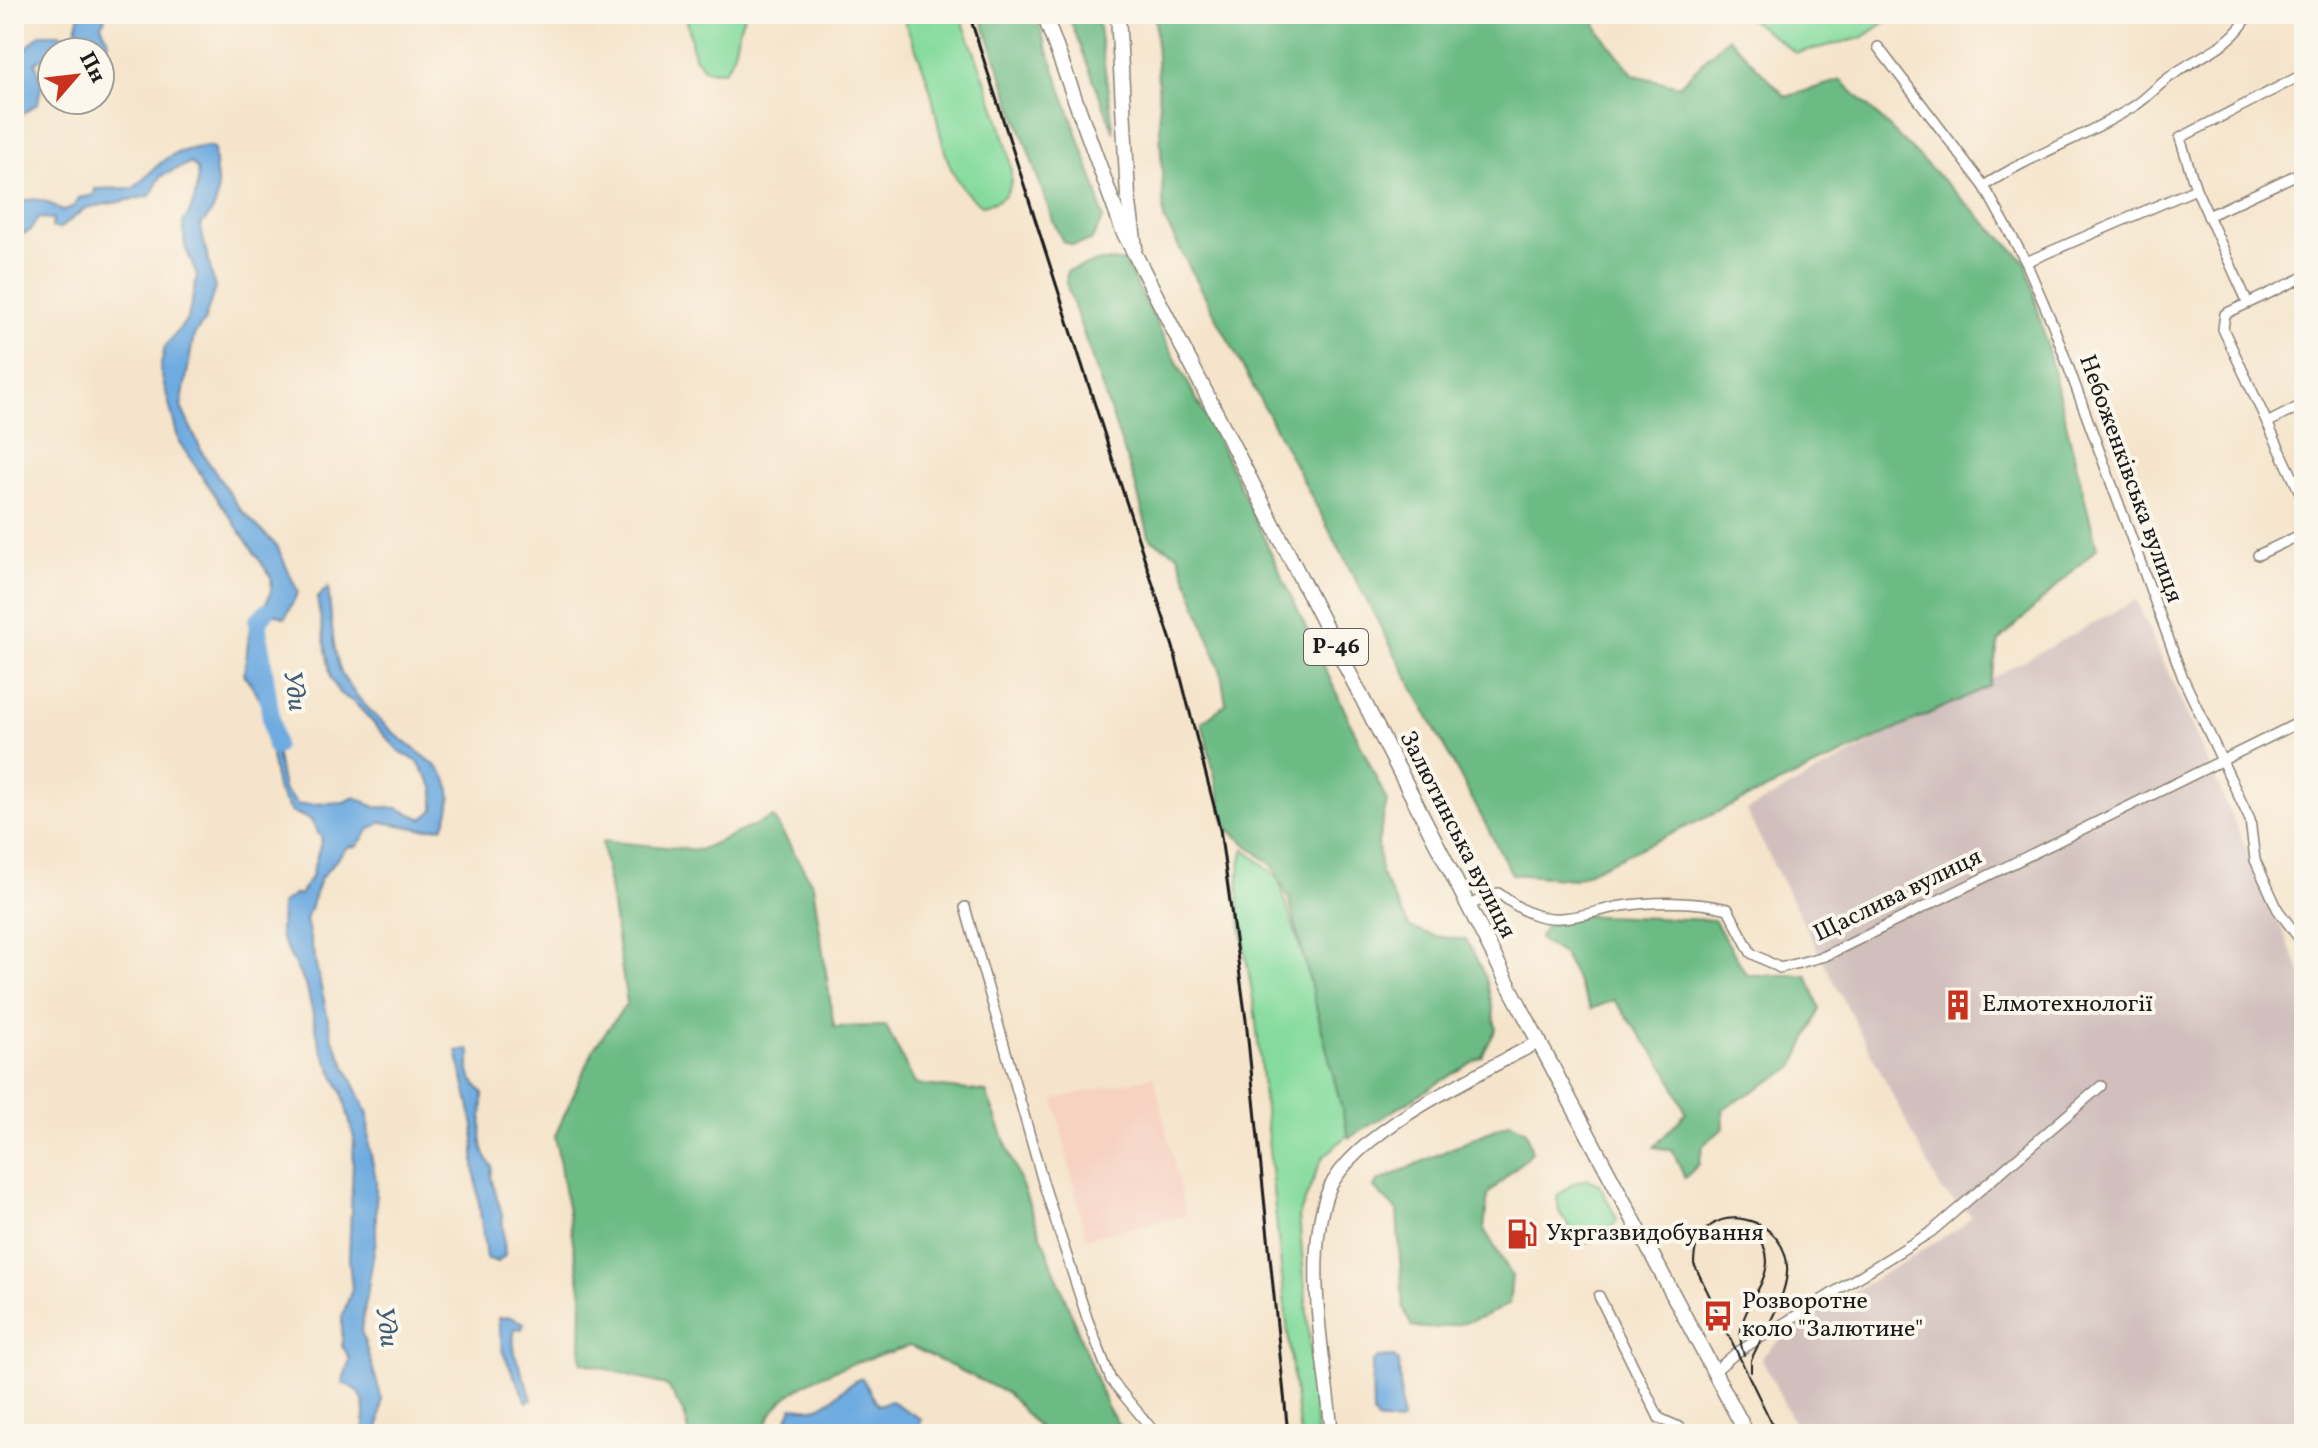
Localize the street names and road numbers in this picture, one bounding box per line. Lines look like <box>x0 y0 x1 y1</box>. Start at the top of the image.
street label: Небоженківська вулиця <box>2069 350 2191 608</box>
road number: Р-46 <box>1304 629 1368 665</box>
street label: Залютинська вулиця <box>1390 725 1524 945</box>
street label: Щаслива вулиця <box>1808 841 1988 951</box>

